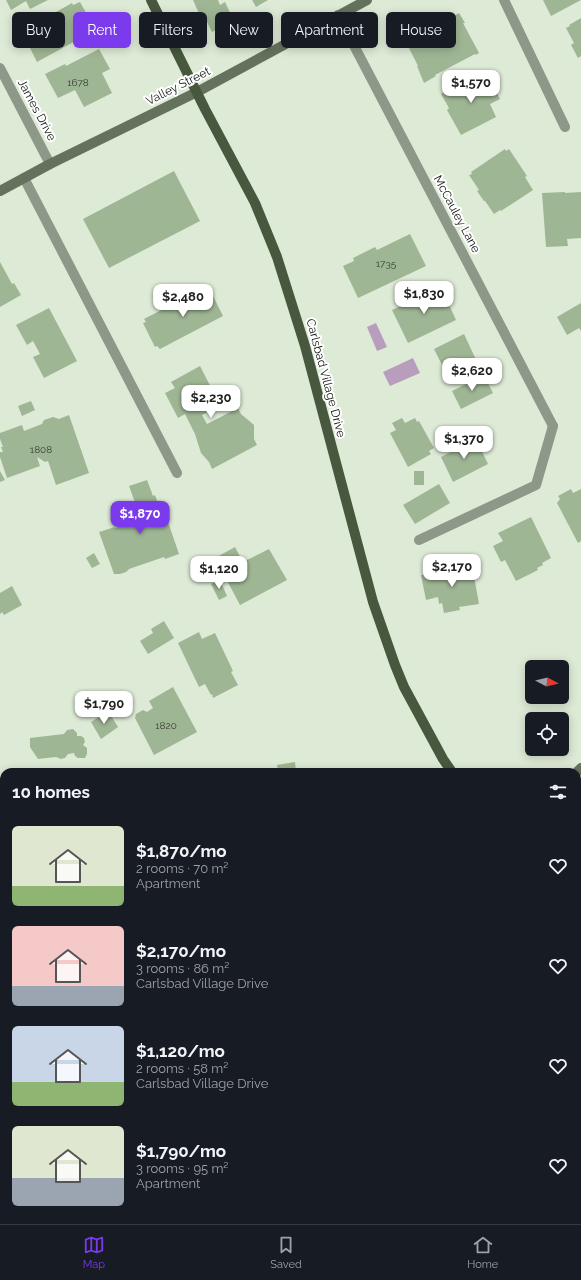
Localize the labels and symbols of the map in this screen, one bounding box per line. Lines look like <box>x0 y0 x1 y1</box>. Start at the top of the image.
street label: Valley Street <box>144 64 212 108</box>
pin: $1,570 <box>438 70 504 104</box>
street label: James Drive <box>15 77 59 143</box>
house number: 1678 <box>67 77 89 88</box>
street label: McCauley Lane <box>431 173 483 255</box>
house number: 1735 <box>376 258 397 269</box>
pin: $1,830 <box>391 281 457 315</box>
pin: $2,480 <box>150 284 216 318</box>
street label: Carlsbad Village Drive <box>303 317 349 439</box>
pin: $2,620 <box>439 358 505 392</box>
pin: $2,230 <box>178 385 244 419</box>
pin: $1,370 <box>431 426 497 460</box>
house number: 1808 <box>30 444 52 455</box>
pin: $1,870 <box>107 501 173 535</box>
pin: $2,170 <box>419 554 485 588</box>
pin: $1,120 <box>186 556 252 590</box>
north arrow <box>525 660 569 704</box>
pin: $1,790 <box>71 691 137 725</box>
house number: 1820 <box>155 720 177 731</box>

